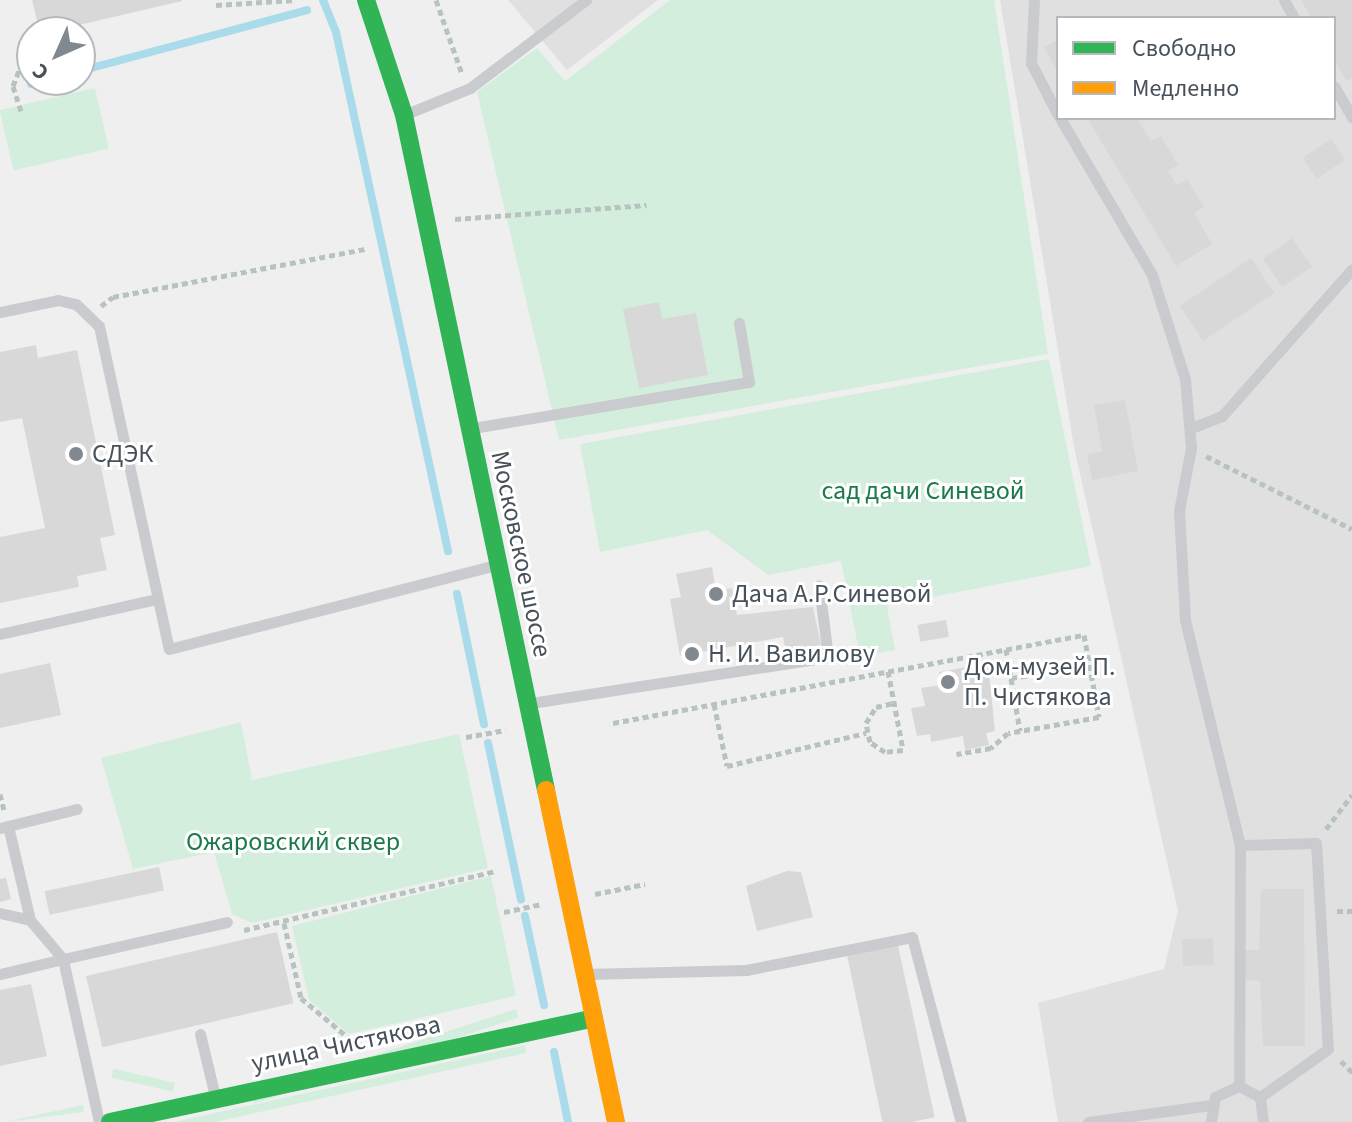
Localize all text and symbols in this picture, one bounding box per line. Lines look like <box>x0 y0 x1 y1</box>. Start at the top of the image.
north arrow <box>16 16 96 96</box>
legend <box>1056 16 1336 120</box>
text: Свободно <box>1132 31 1236 66</box>
text: С <box>25 56 56 87</box>
text: Медленно <box>1132 71 1239 106</box>
place label: СДЭК <box>92 438 153 470</box>
marker: СДЭК <box>67 445 85 463</box>
street label: Московское шоссе <box>484 448 558 660</box>
park label: сад дачи Синевой <box>821 475 1025 507</box>
place label: Дача А.Р.Синевой <box>732 578 931 610</box>
marker: Дача А.Р.Синевой <box>707 585 725 603</box>
place label: Н. И. Вавилову <box>708 638 875 670</box>
marker: Н. И. Вавилову <box>683 645 701 663</box>
place label: Дом-музей П. П. Чистякова <box>964 651 1116 712</box>
marker: Дом-музей П. П. Чистякова <box>939 673 957 691</box>
park label: Ожаровский сквер <box>186 826 400 858</box>
street label: улица Чистякова <box>249 1009 443 1079</box>

